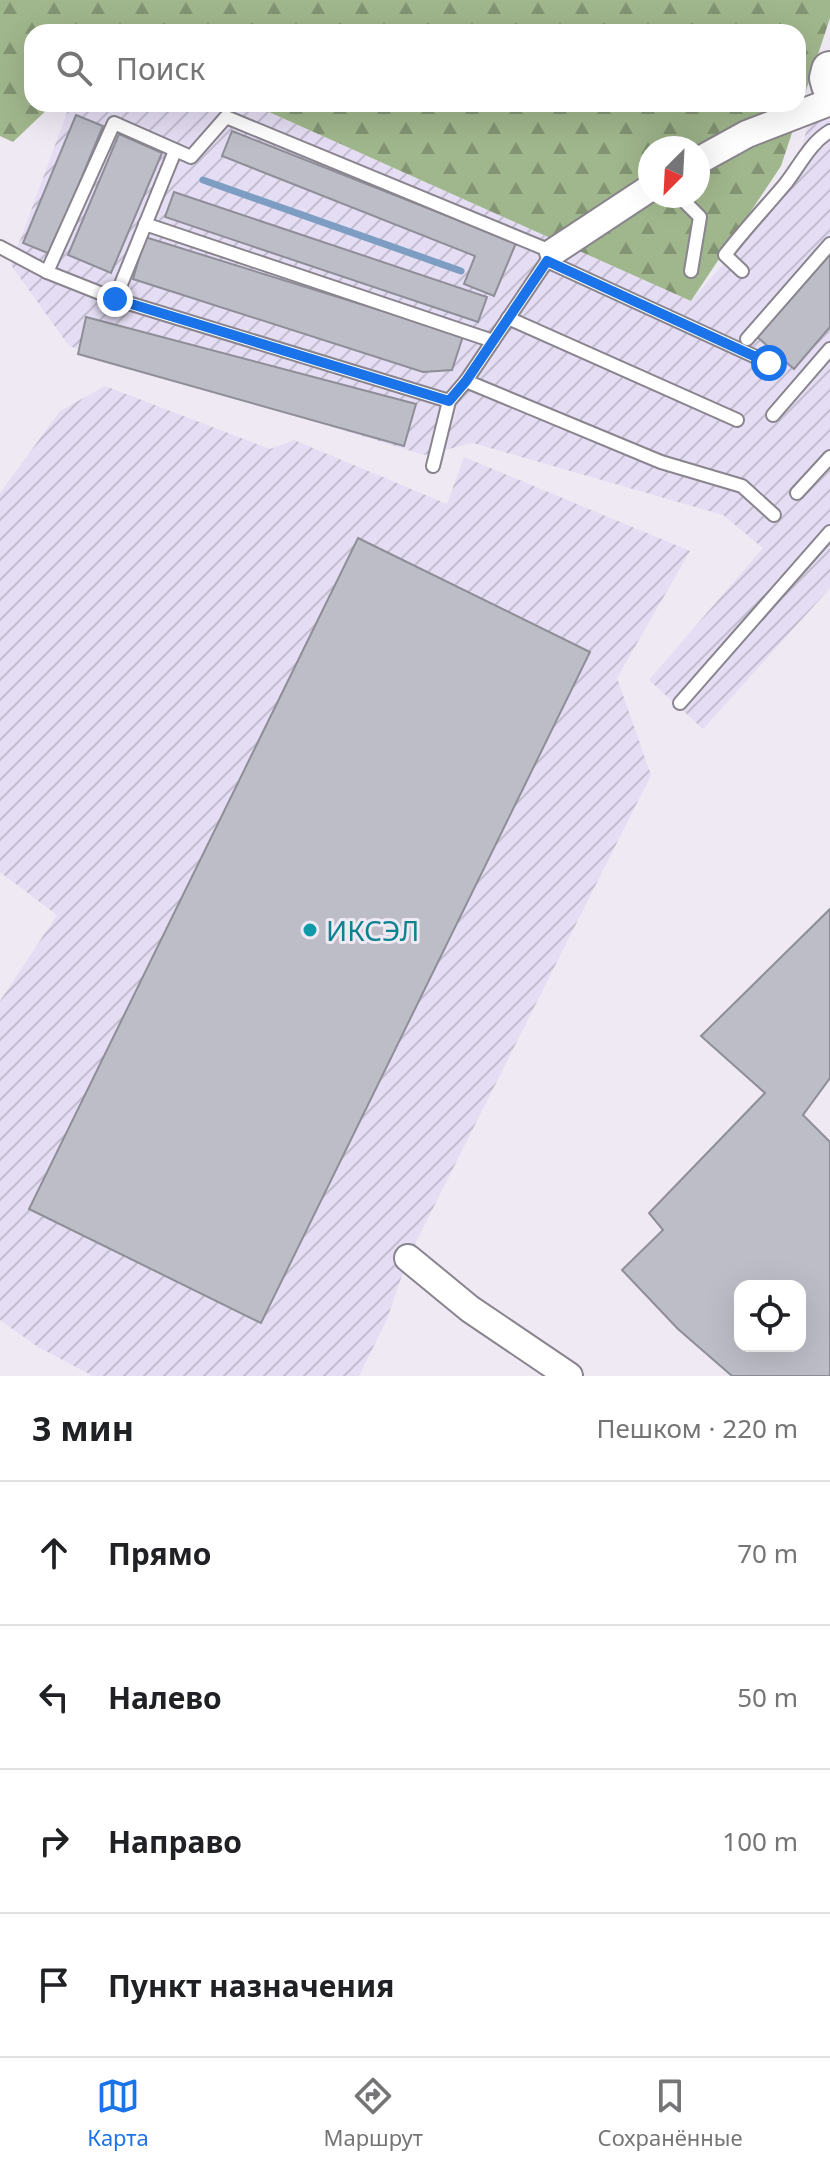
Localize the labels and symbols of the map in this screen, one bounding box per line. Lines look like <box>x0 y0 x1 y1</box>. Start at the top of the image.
north arrow <box>638 136 710 208</box>
route end <box>97 281 133 317</box>
route start <box>751 345 787 381</box>
place label: ИКСЭЛ <box>326 911 419 949</box>
marker: ИКСЭЛ <box>301 921 319 939</box>

